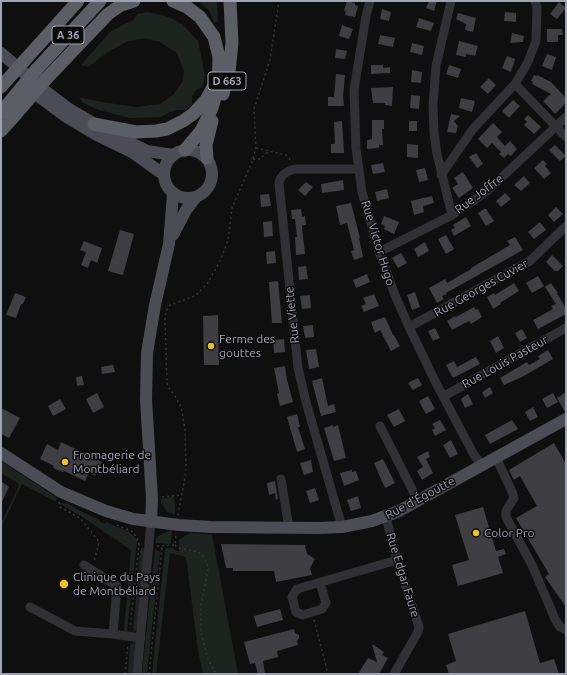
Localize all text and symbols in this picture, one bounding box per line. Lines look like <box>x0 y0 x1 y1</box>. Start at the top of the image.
road number: A 36 <box>52 26 84 44</box>
road number: D 663 <box>208 72 246 90</box>
street label: Rue Joffre <box>452 171 506 217</box>
street label: Rue Victor Hugo <box>358 199 398 287</box>
street label: Rue Georges Cuvier <box>431 256 531 320</box>
street label: Rue Viette <box>282 286 302 344</box>
place label: Ferme des gouttes <box>219 332 275 360</box>
street label: Rue Louis Pasteur <box>460 333 550 391</box>
marker: Ferme des gouttes <box>206 341 216 351</box>
place label: Fromagerie de Montbéliard <box>73 448 151 476</box>
marker: Fromagerie de Montbéliard <box>60 457 70 467</box>
street label: Rue d'Égoutte <box>383 474 457 522</box>
place label: Color Pro <box>484 526 535 540</box>
marker: Color Pro <box>471 528 481 538</box>
street label: Rue Edgar Faure <box>383 531 423 619</box>
place label: Clinique du Pays de Montbéliard <box>73 570 160 598</box>
marker: Clinique du Pays de Montbéliard <box>58 578 70 590</box>

